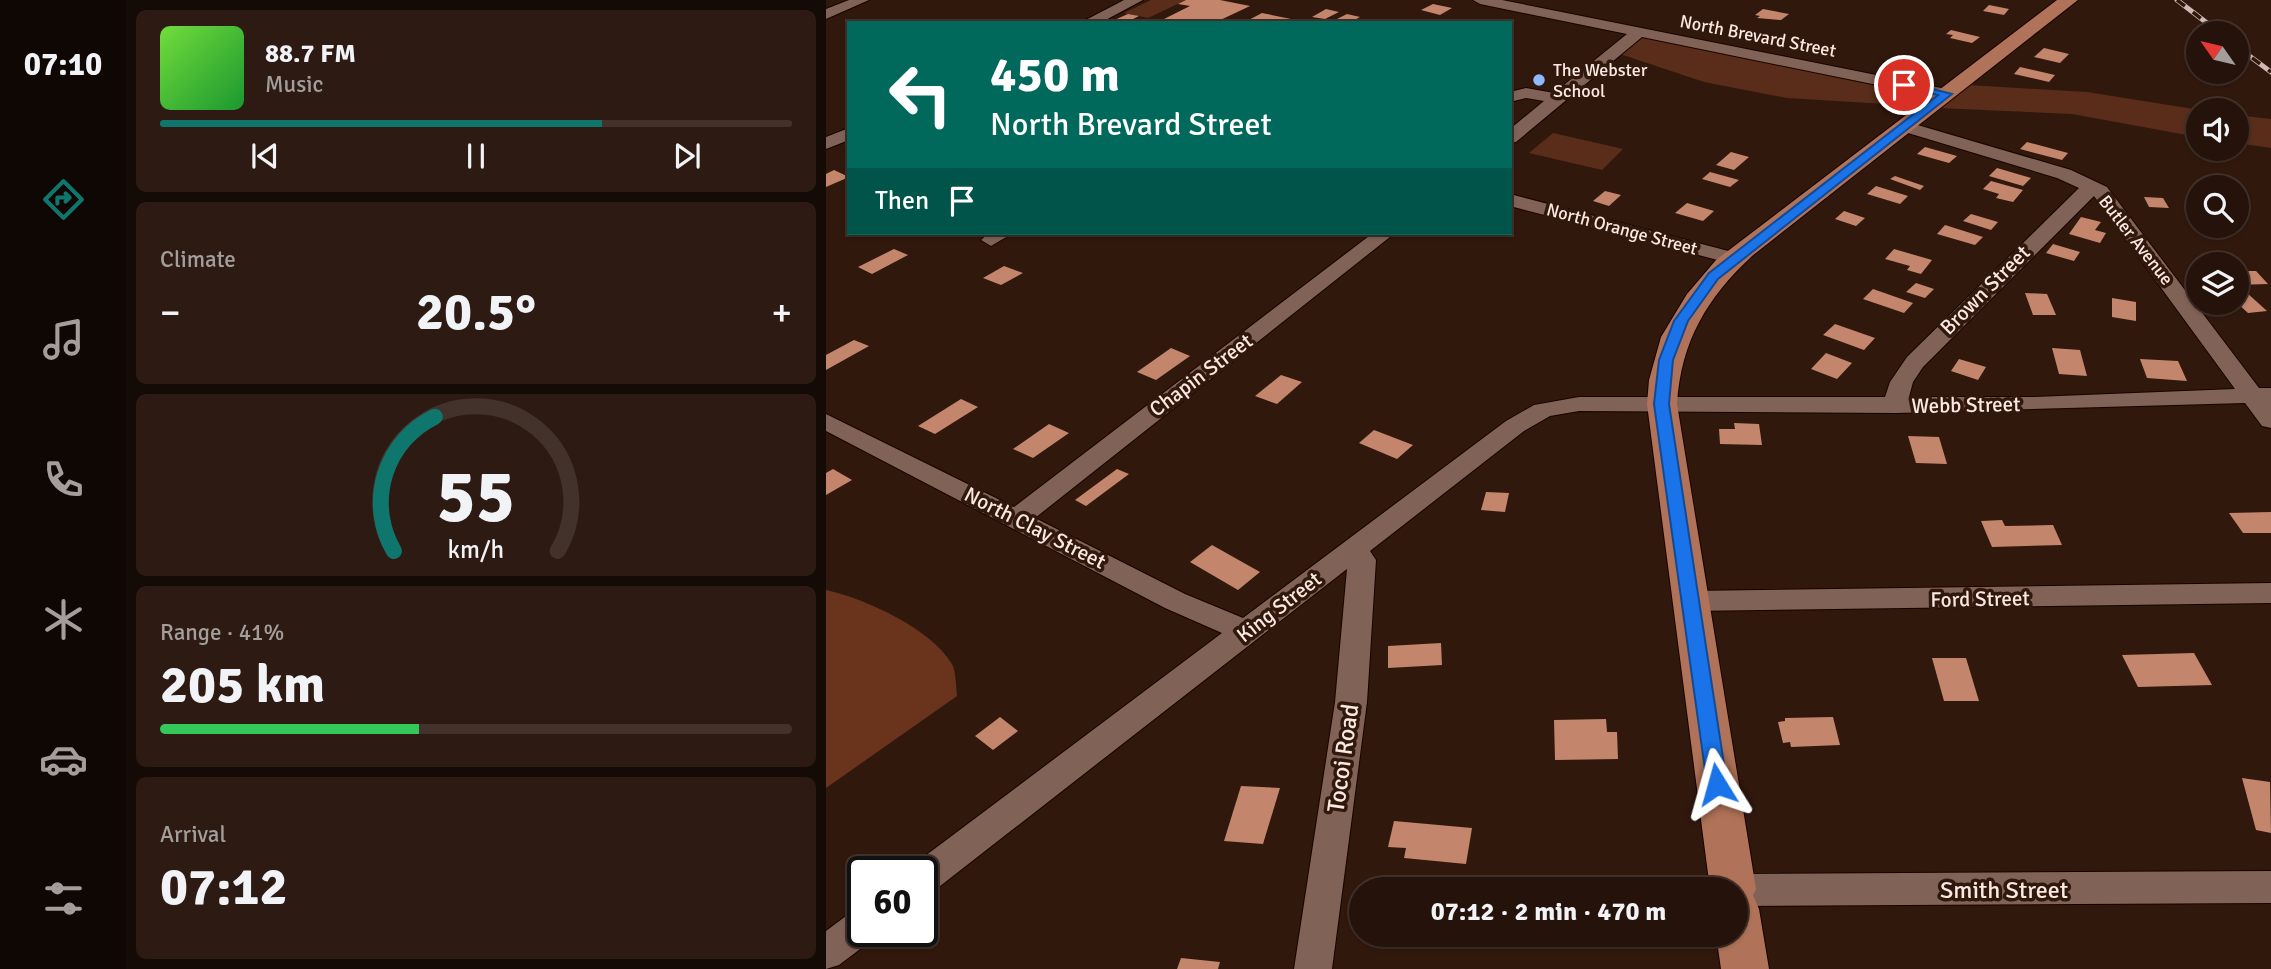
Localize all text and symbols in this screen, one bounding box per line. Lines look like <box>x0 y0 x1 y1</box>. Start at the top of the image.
street label: North Brevard Street <box>1678 10 1838 62</box>
north arrow <box>2186 21 2249 84</box>
map controls <box>2186 21 2249 315</box>
text: 88.7 FM <box>265 38 356 70</box>
text: 07:10 <box>24 45 102 84</box>
text: 450 m <box>990 45 1120 105</box>
icon: left <box>875 49 966 140</box>
pin <box>1874 55 1934 115</box>
place label: The Webster School <box>1553 59 1648 102</box>
icon: arrive <box>1885 66 1923 104</box>
text: Music <box>265 70 323 99</box>
marker: The Webster School <box>1531 72 1547 88</box>
button: sound <box>2186 98 2249 161</box>
text: North Brevard Street <box>990 105 1272 144</box>
icon: previous <box>246 137 284 175</box>
icon: pause <box>457 137 495 175</box>
icon: next <box>668 137 706 175</box>
icon: directions <box>39 175 88 224</box>
button: search <box>2186 175 2249 238</box>
icon: arrive <box>943 182 981 220</box>
text: Then <box>875 185 929 217</box>
street label: Butler Avenue <box>2094 191 2178 289</box>
street label: North Orange Street <box>1544 198 1700 260</box>
street label: Brown Street <box>1935 240 2035 340</box>
text: Climate <box>160 245 236 274</box>
button: layers <box>2186 252 2249 315</box>
text: 20.5° <box>416 280 536 344</box>
text: − <box>160 289 181 336</box>
text: + <box>771 289 792 336</box>
icon: music <box>39 315 88 364</box>
street label: Chapin Street <box>1144 328 1258 422</box>
street label: Webb Street <box>1911 391 2021 419</box>
text: 55 <box>437 453 515 542</box>
icon: phone <box>39 455 88 504</box>
street label: North Clay Street <box>960 481 1110 575</box>
text: km/h <box>448 533 504 564</box>
street label: King Street <box>1232 566 1326 648</box>
street label: Ford Street <box>1930 585 2030 613</box>
icon: climate <box>39 595 88 644</box>
text: Range · 41% <box>160 618 284 647</box>
text: 205 km <box>160 653 325 717</box>
street label: Tocoi Road <box>1321 702 1365 814</box>
icon: car <box>39 735 88 784</box>
position arrow <box>1680 747 1754 821</box>
text: Arrival <box>160 820 226 849</box>
text: 07:12 <box>160 855 288 919</box>
speed limit sign: 60 <box>847 856 938 947</box>
icon: filters <box>39 874 88 923</box>
street label: Smith Street <box>1940 875 2068 905</box>
text: 07:12 · 2 min · 470 m <box>1431 896 1666 928</box>

